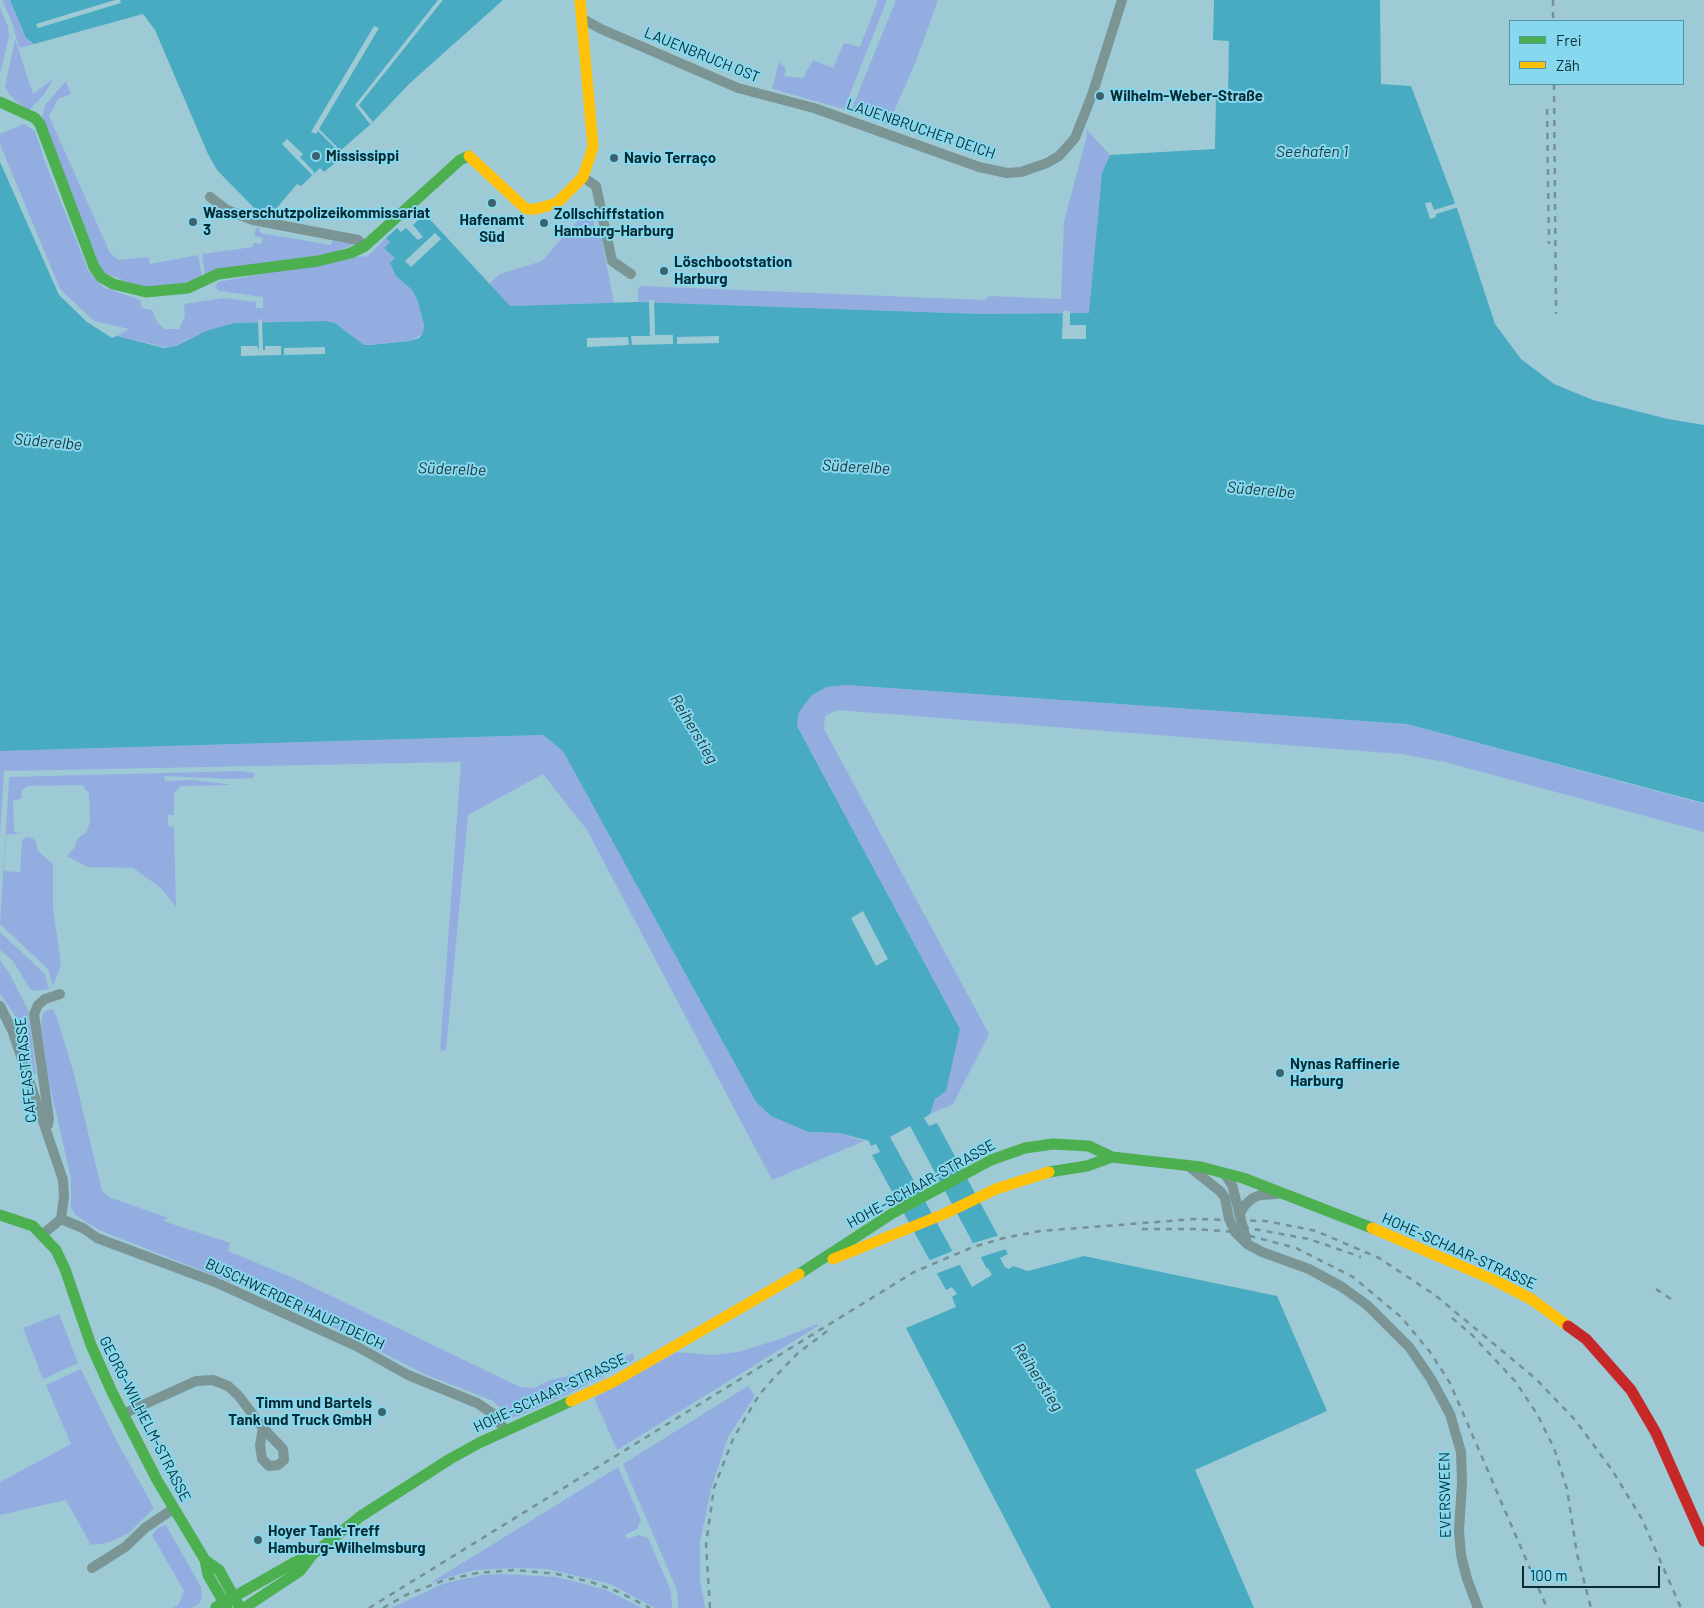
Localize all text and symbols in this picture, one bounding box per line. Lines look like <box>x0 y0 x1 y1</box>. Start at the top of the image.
legend <box>1509 20 1684 85</box>
street label: LAUENBRUCH OST <box>642 24 762 86</box>
text: Frei <box>1556 31 1582 49</box>
text: Zäh <box>1556 56 1580 74</box>
place label: Wilhelm-Weber-Straße <box>1110 87 1263 105</box>
marker: Wilhelm-Weber-Straße <box>1094 90 1106 102</box>
street label: LAUENBRUCHER DEICH <box>844 95 998 163</box>
water label: Seehafen 1 <box>1276 142 1348 162</box>
place label: Mississippi <box>326 147 399 165</box>
place label: Navio Terraço <box>624 149 716 167</box>
marker: Mississippi <box>310 150 322 162</box>
marker: Navio Terraço <box>608 152 620 164</box>
marker: Hafenamt Süd <box>486 197 498 209</box>
place label: Wasserschutzpolizeikommissariat 3 <box>203 204 430 239</box>
place label: Zollschiffstation Hamburg-Harburg <box>554 205 674 240</box>
place label: Hafenamt Süd <box>459 211 525 246</box>
marker: Wasserschutzpolizeikommissariat 3 <box>187 216 199 228</box>
marker: Zollschiffstation Hamburg-Harburg <box>538 217 550 229</box>
place label: Löschbootstation Harburg <box>674 253 792 288</box>
marker: Löschbootstation Harburg <box>658 265 670 277</box>
water label: Süderelbe <box>13 429 83 455</box>
water label: Süderelbe <box>821 456 891 478</box>
water label: Süderelbe <box>418 458 486 480</box>
water label: Süderelbe <box>1226 477 1296 503</box>
water label: Reiherstieg <box>666 691 722 767</box>
street label: CAFEASTRASSE <box>11 1016 41 1124</box>
place label: Nynas Raffinerie Harburg <box>1290 1055 1400 1090</box>
marker: Nynas Raffinerie Harburg <box>1274 1067 1286 1079</box>
street label: HOHE-SCHAAR-STRASSE <box>844 1136 998 1232</box>
street label: HOHE-SCHAAR-STRASSE <box>1379 1209 1539 1293</box>
street label: BUSCHWERDER HAUPTDEICH <box>202 1254 388 1354</box>
street label: GEORG-WILHELM-STRASSE <box>95 1333 195 1505</box>
water label: Reiherstieg <box>1009 1339 1067 1415</box>
street label: HOHE-SCHAAR-STRASSE <box>471 1350 629 1436</box>
place label: Timm und Bartels Tank und Truck GmbH <box>228 1394 372 1429</box>
marker: Timm und Bartels Tank und Truck GmbH <box>376 1406 388 1418</box>
street label: EVERSWEEN <box>1435 1452 1455 1538</box>
place label: Hoyer Tank-Treff Hamburg-Wilhelmsburg <box>268 1522 426 1557</box>
marker: Hoyer Tank-Treff Hamburg-Wilhelmsburg <box>252 1534 264 1546</box>
scale bar <box>1524 1556 1662 1588</box>
text: 100 m <box>1530 1566 1568 1584</box>

